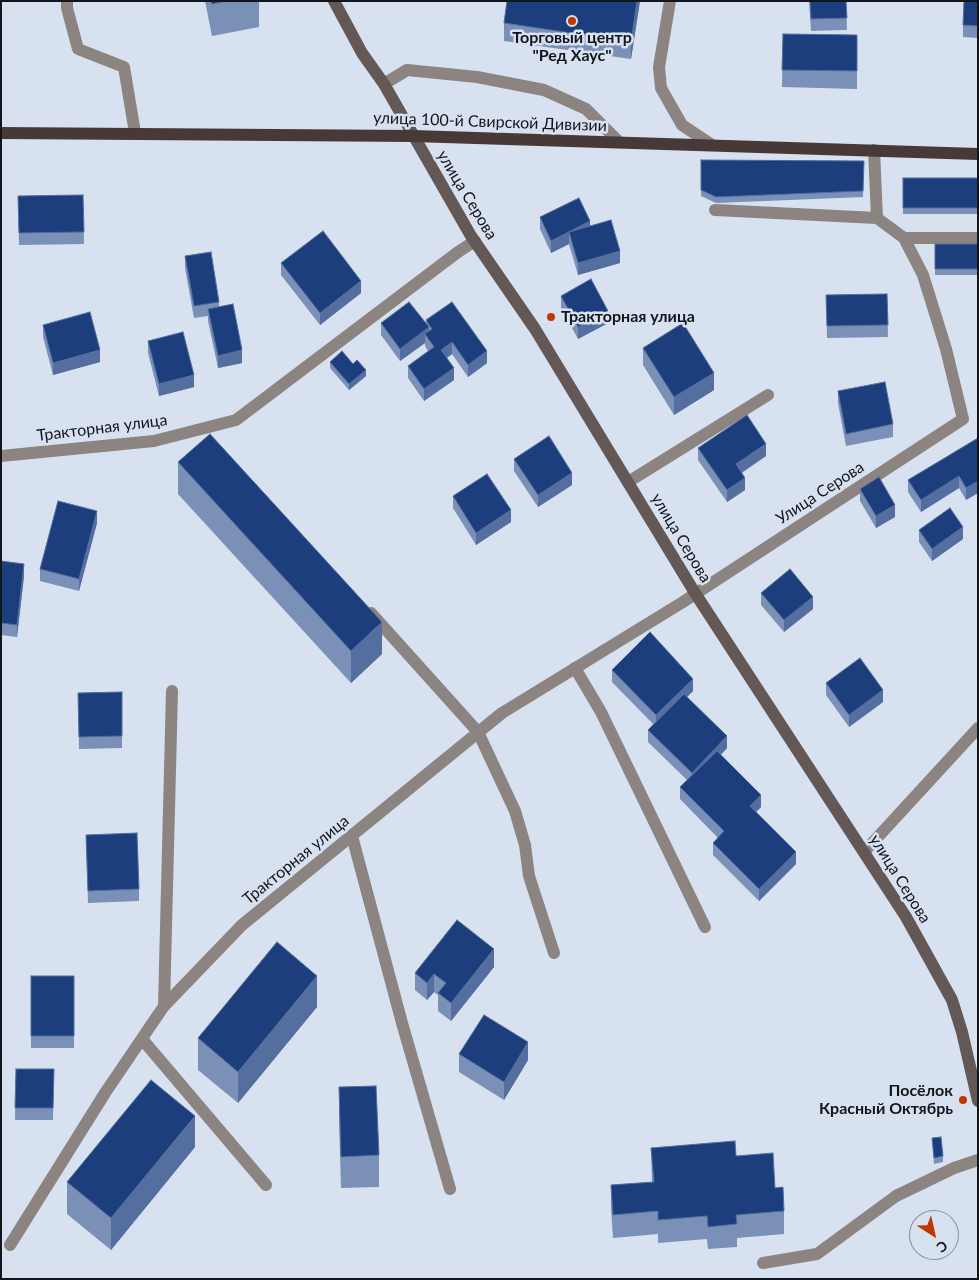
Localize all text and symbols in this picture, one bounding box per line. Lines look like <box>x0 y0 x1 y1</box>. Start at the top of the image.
marker: Торговый центр "Ред Хаус" <box>566 15 578 27</box>
place label: Торговый центр "Ред Хаус" <box>512 28 632 66</box>
street label: улица 100-й Свирской Дивизии <box>373 108 607 136</box>
street label: улица Серова <box>433 147 501 243</box>
place label: Тракторная улица <box>561 307 695 327</box>
marker: Тракторная улица <box>545 311 557 323</box>
street label: Тракторная улица <box>36 410 168 446</box>
street label: Улица Серова <box>772 457 868 529</box>
street label: улица Серова <box>647 490 715 586</box>
street label: Тракторная улица <box>239 811 353 909</box>
street label: улица Серова <box>865 831 935 927</box>
place label: Посёлок Красный Октябрь <box>819 1081 953 1119</box>
marker: Посёлок Красный Октябрь <box>957 1094 969 1106</box>
north arrow <box>909 1210 959 1260</box>
text: С <box>934 1237 951 1256</box>

